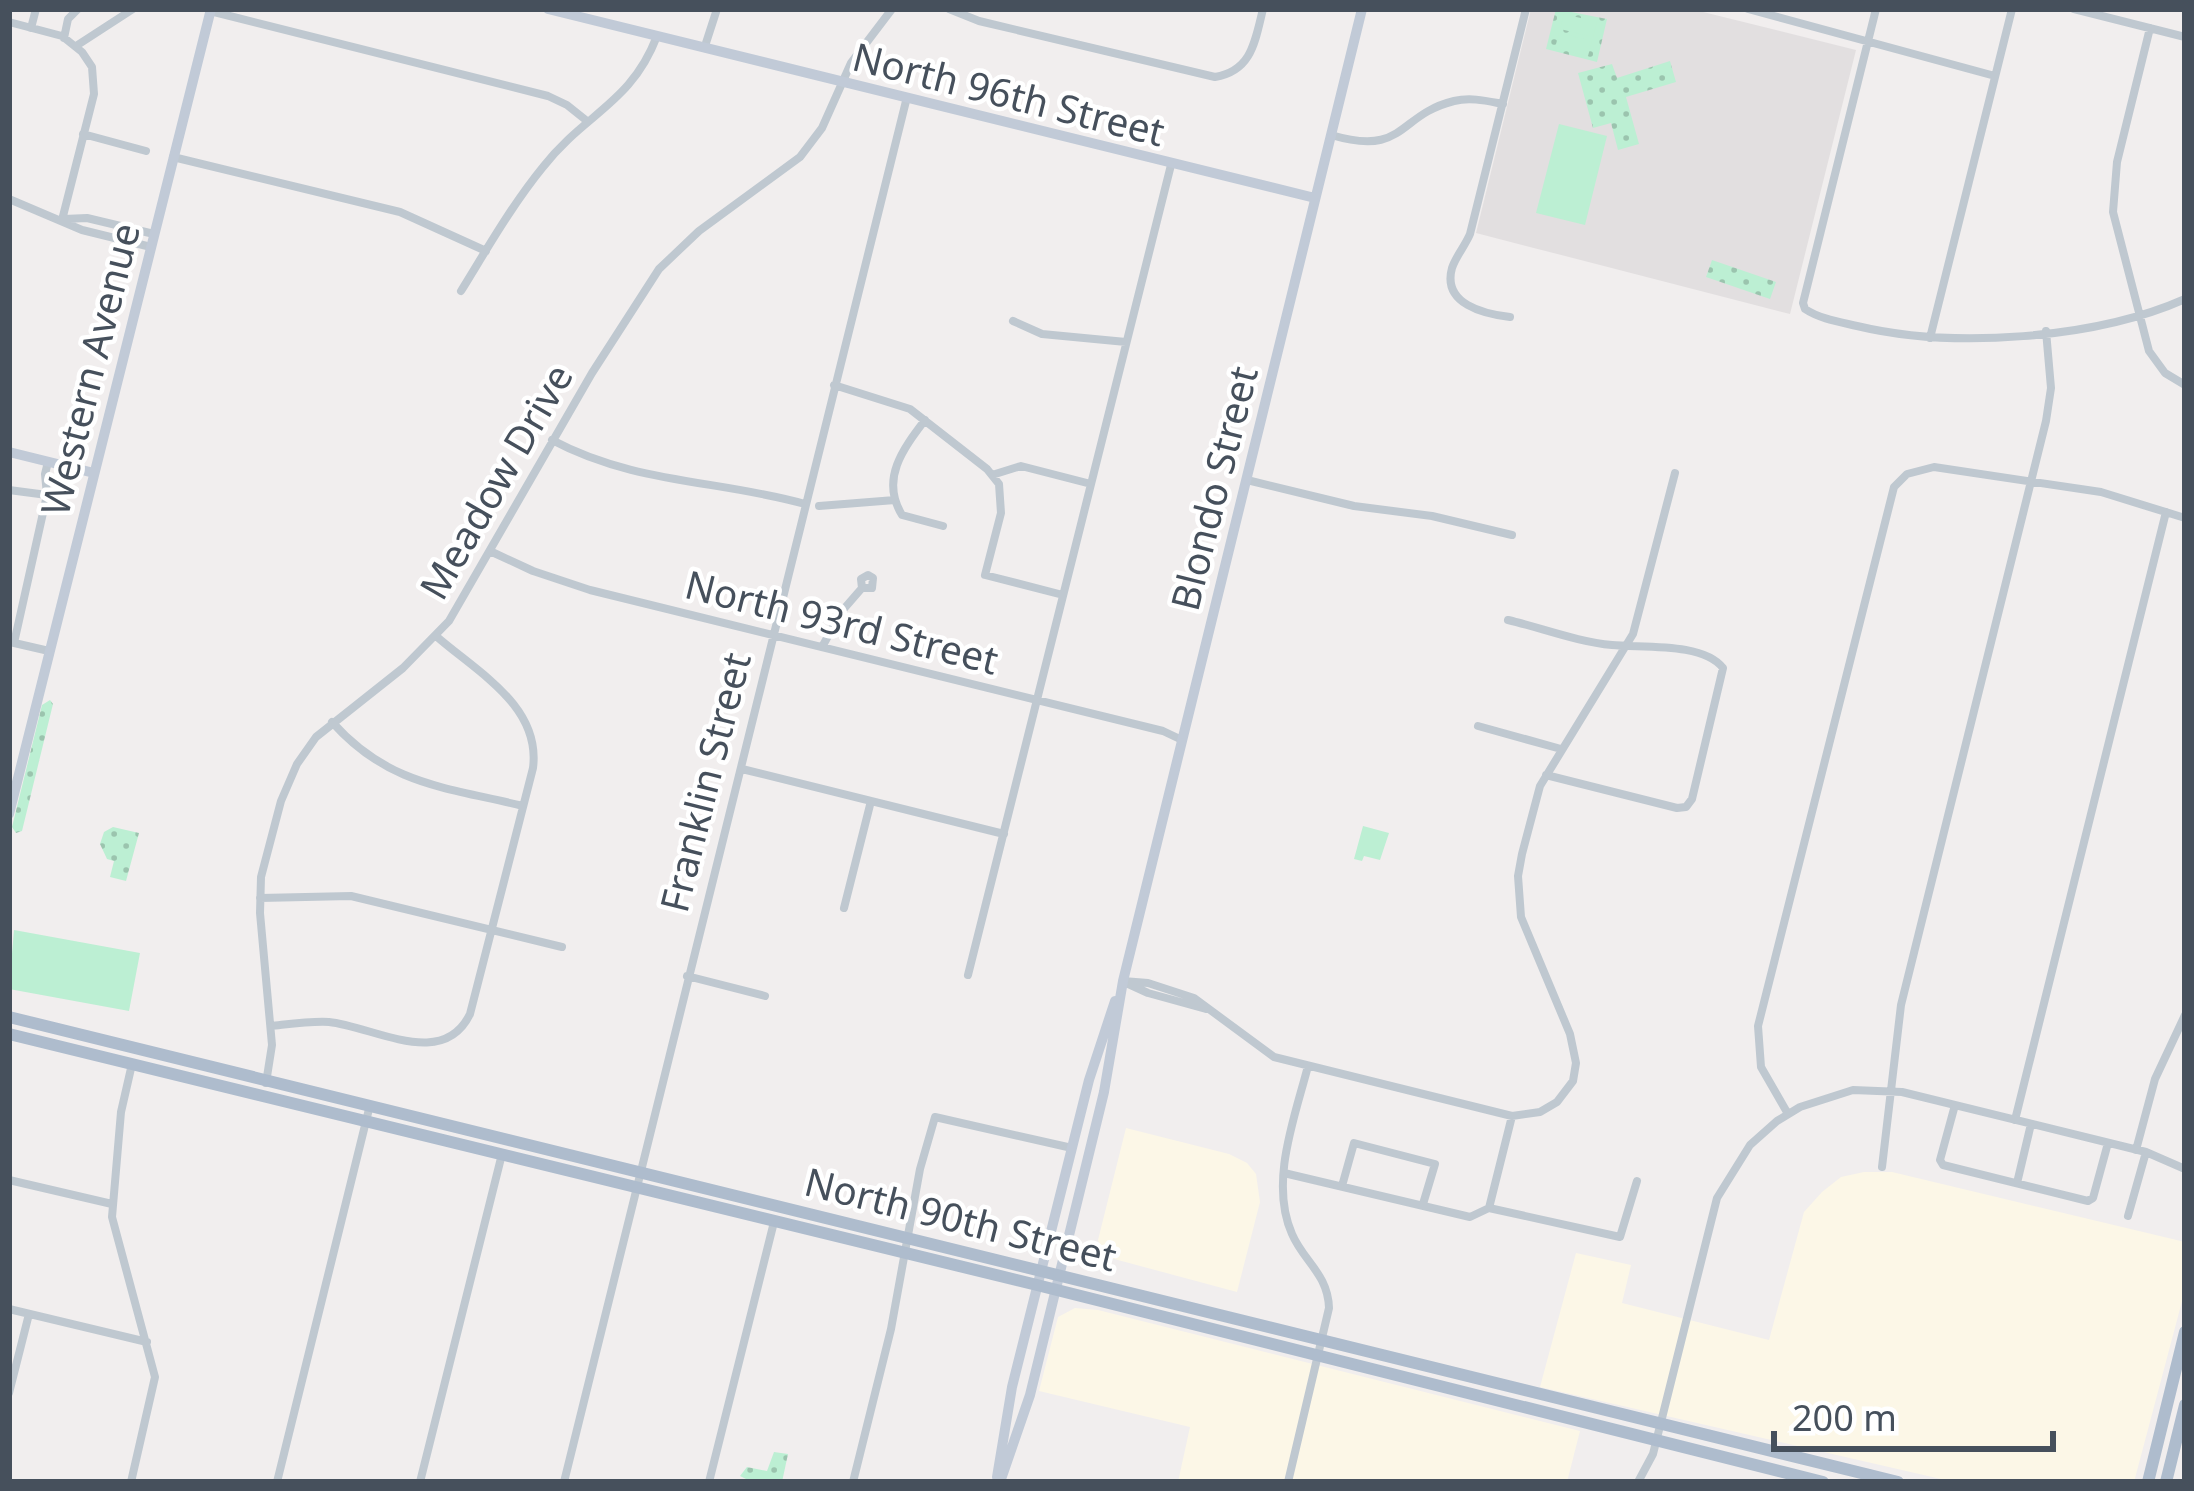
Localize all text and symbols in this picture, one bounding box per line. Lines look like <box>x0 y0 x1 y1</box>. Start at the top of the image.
street label: North 96th Street <box>848 29 1170 157</box>
street label: Western Avenue <box>27 217 151 521</box>
street label: Meadow Drive <box>406 354 584 608</box>
street label: Blondo Street <box>1157 360 1269 616</box>
street label: North 93rd Street <box>680 557 1004 685</box>
street label: Franklin Street <box>646 647 762 917</box>
street label: North 90th Street <box>800 1154 1122 1282</box>
scale bar <box>1774 1377 2053 1451</box>
text: 200 m <box>1792 1393 1897 1442</box>

